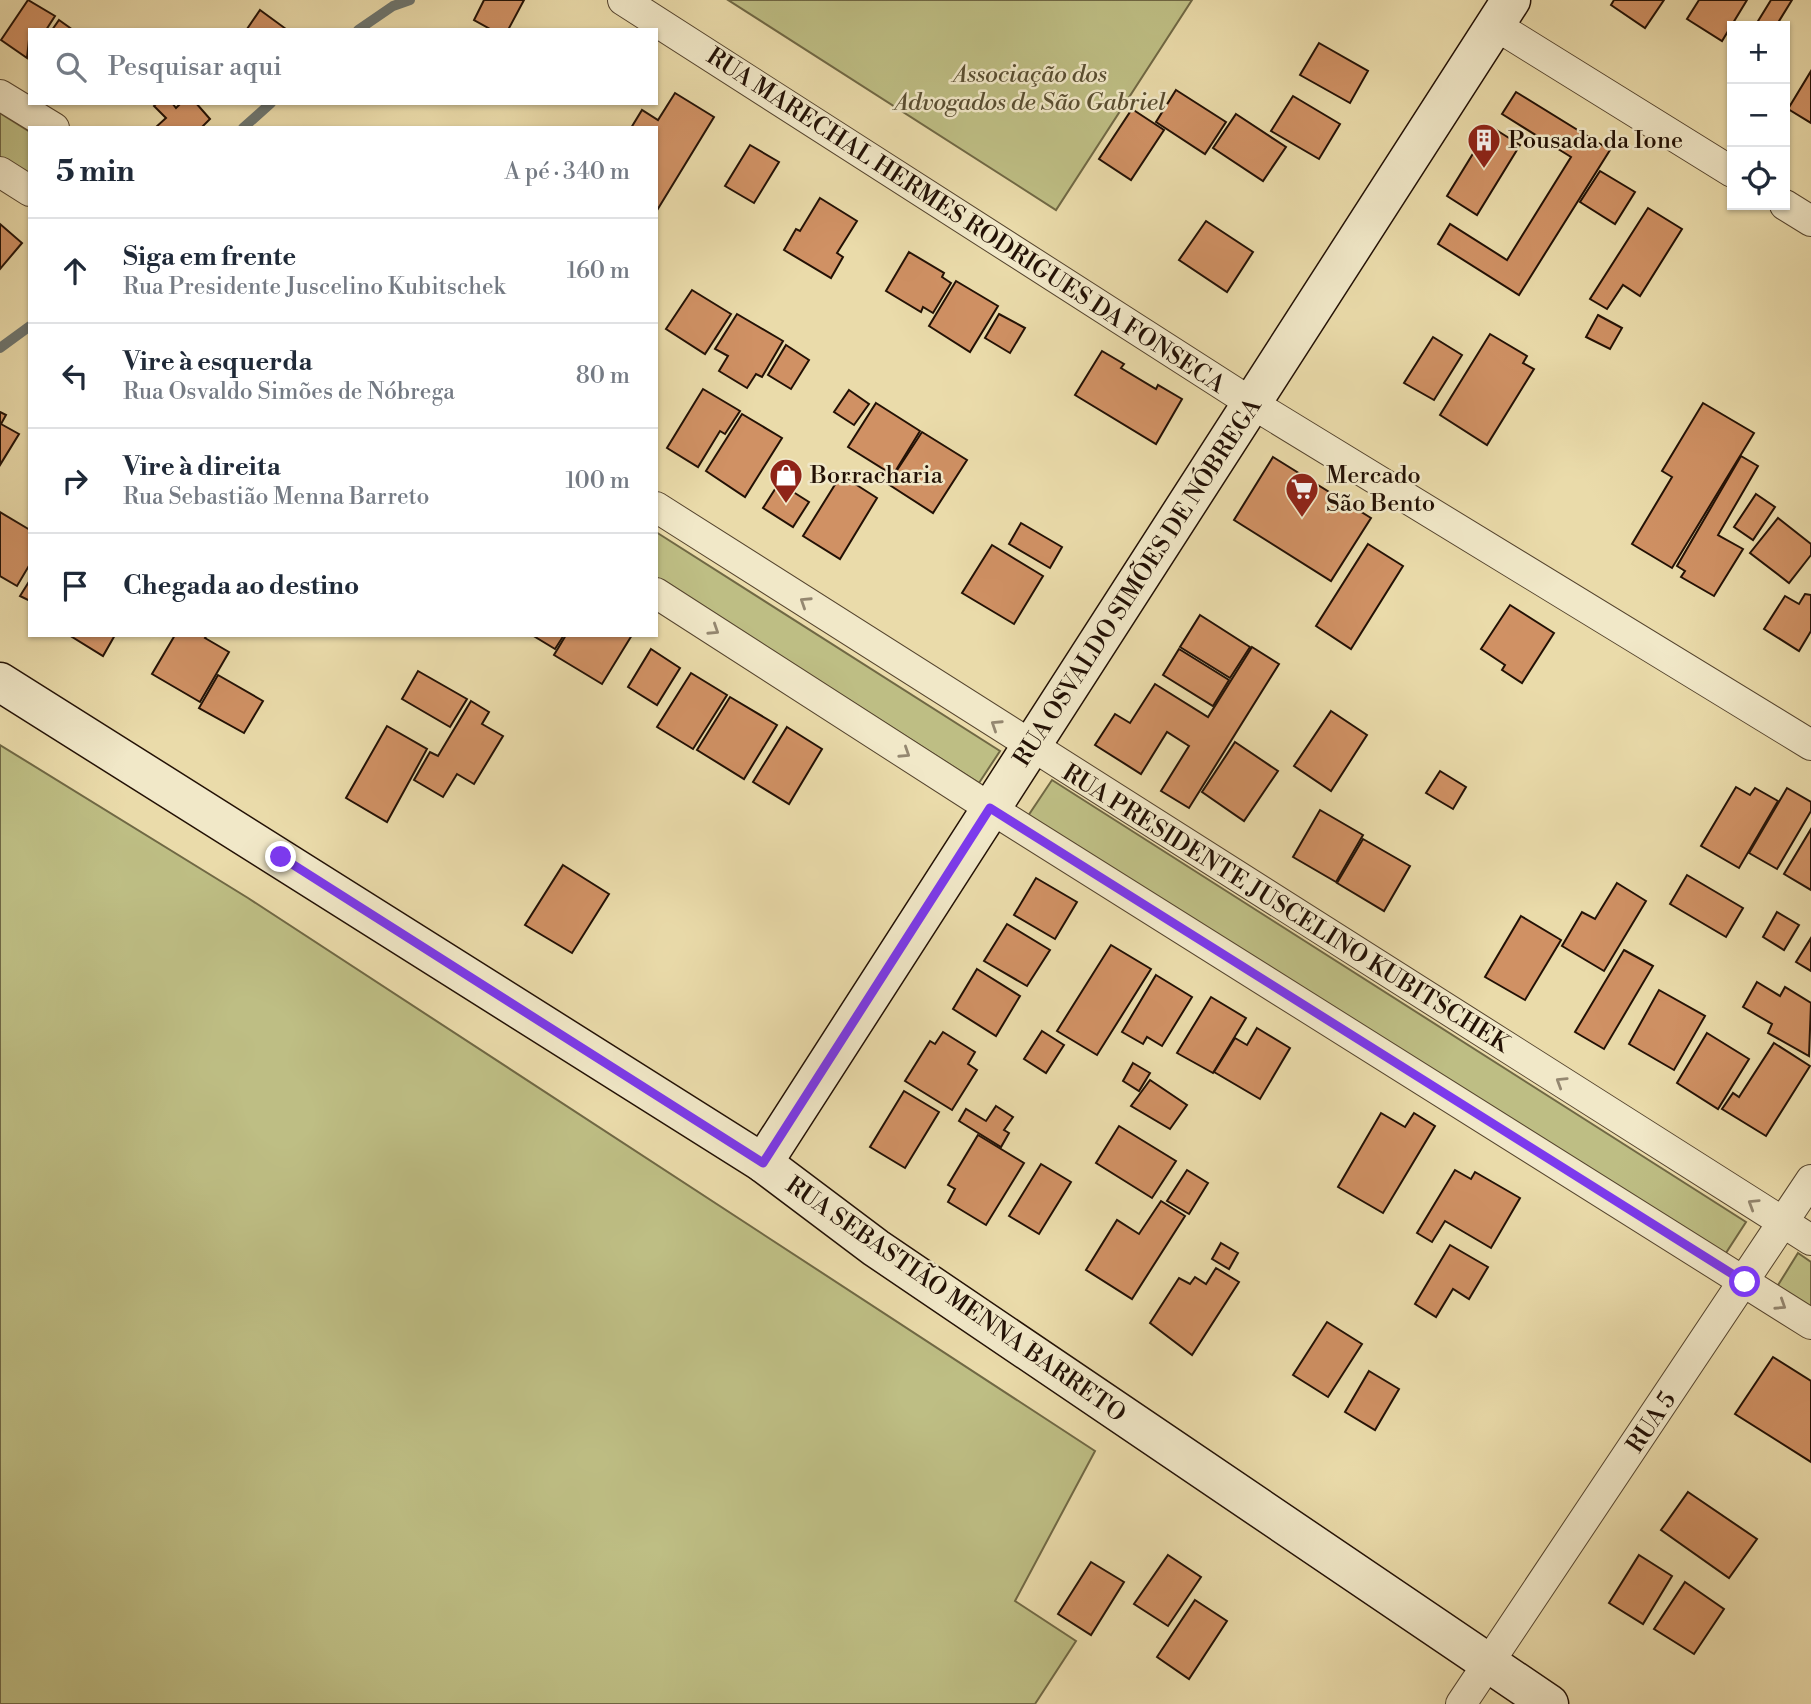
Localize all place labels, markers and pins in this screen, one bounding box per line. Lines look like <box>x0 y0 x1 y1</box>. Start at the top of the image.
building icon: Pousada da Ione <box>1465 121 1503 170</box>
place label: Pousada da Ione <box>1508 126 1683 156</box>
shop icon: Borracharia <box>767 456 805 505</box>
place label: Borracharia <box>809 461 944 491</box>
place label: Mercado São Bento <box>1326 461 1435 519</box>
supermarket icon: Mercado São Bento <box>1283 470 1321 519</box>

